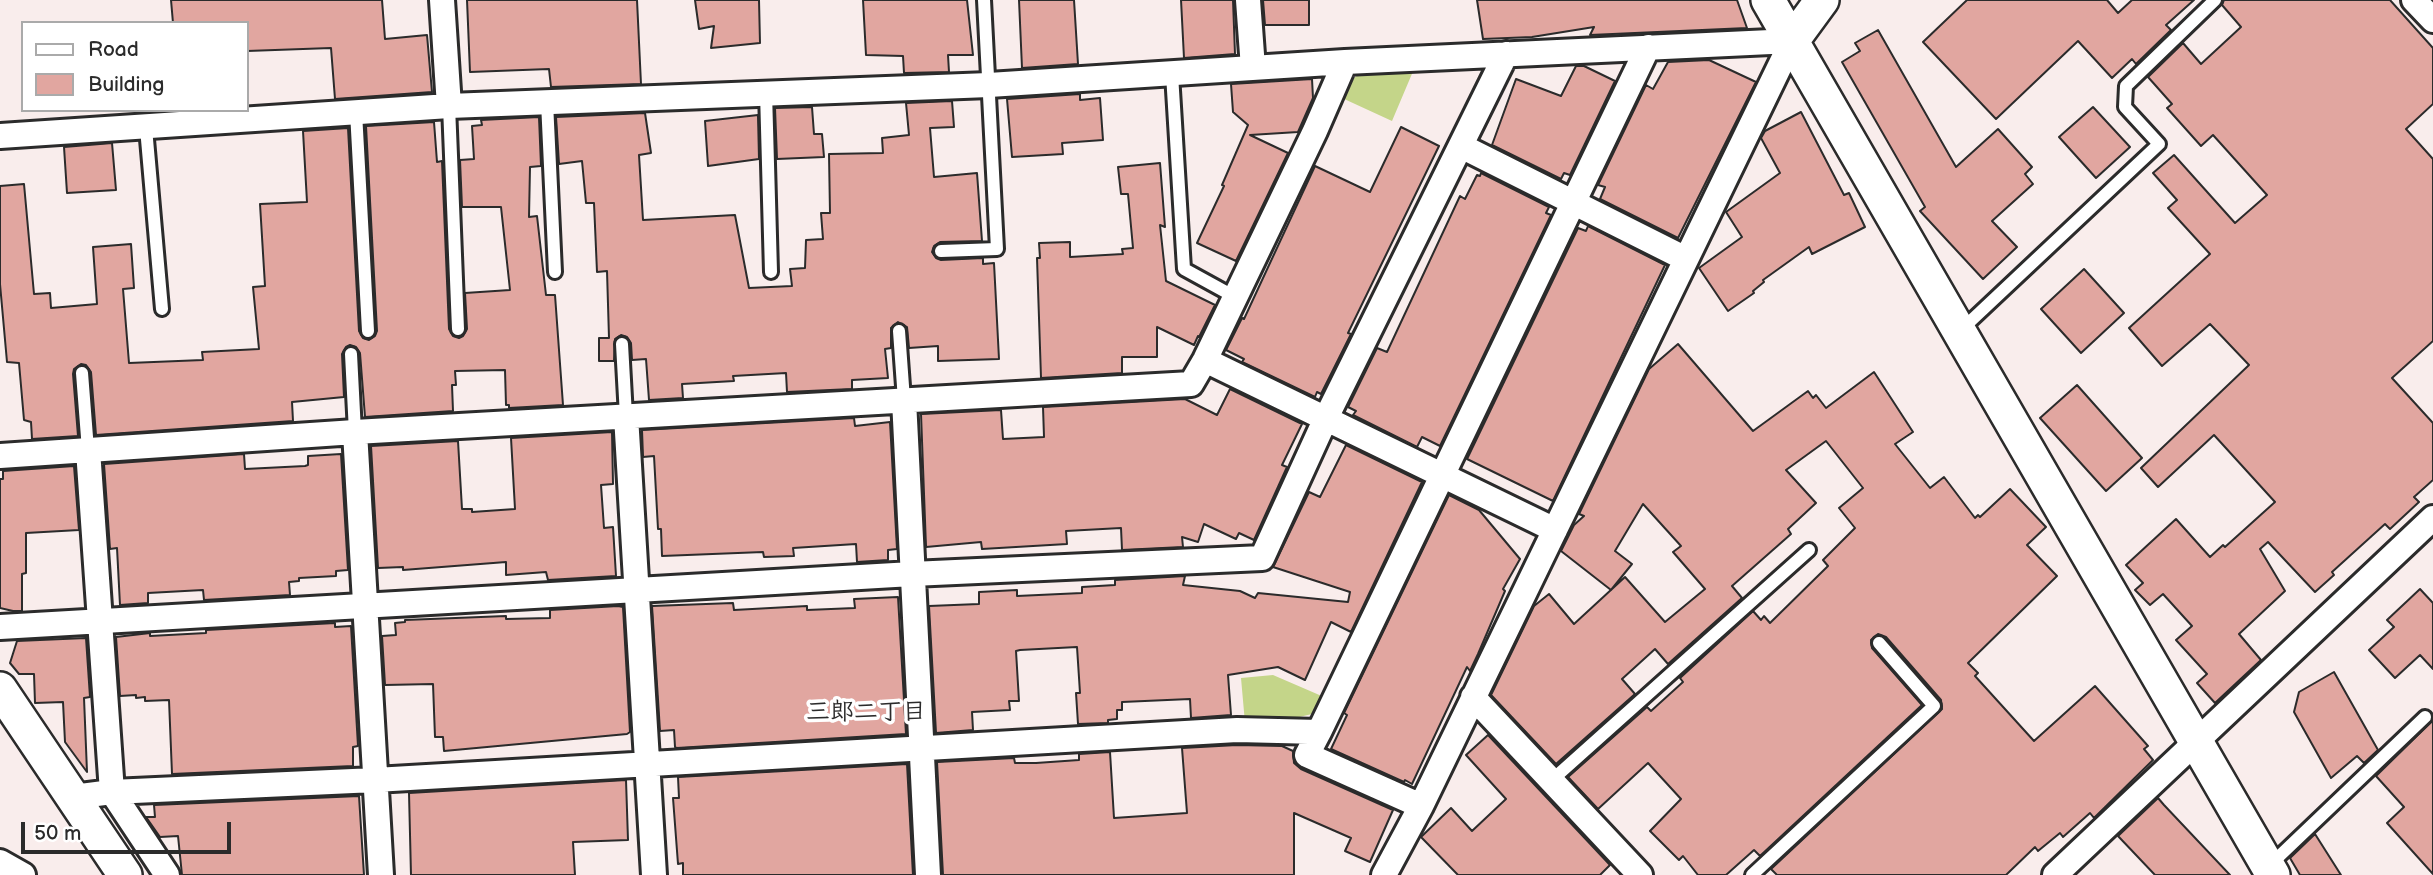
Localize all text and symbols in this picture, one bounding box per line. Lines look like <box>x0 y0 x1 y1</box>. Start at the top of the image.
legend <box>21 21 248 112</box>
text: Road <box>88 37 139 62</box>
text: Building <box>88 72 164 97</box>
district label: 三郎二丁目 <box>806 699 926 727</box>
scale bar <box>24 808 234 852</box>
text: 50 m <box>34 821 81 846</box>

